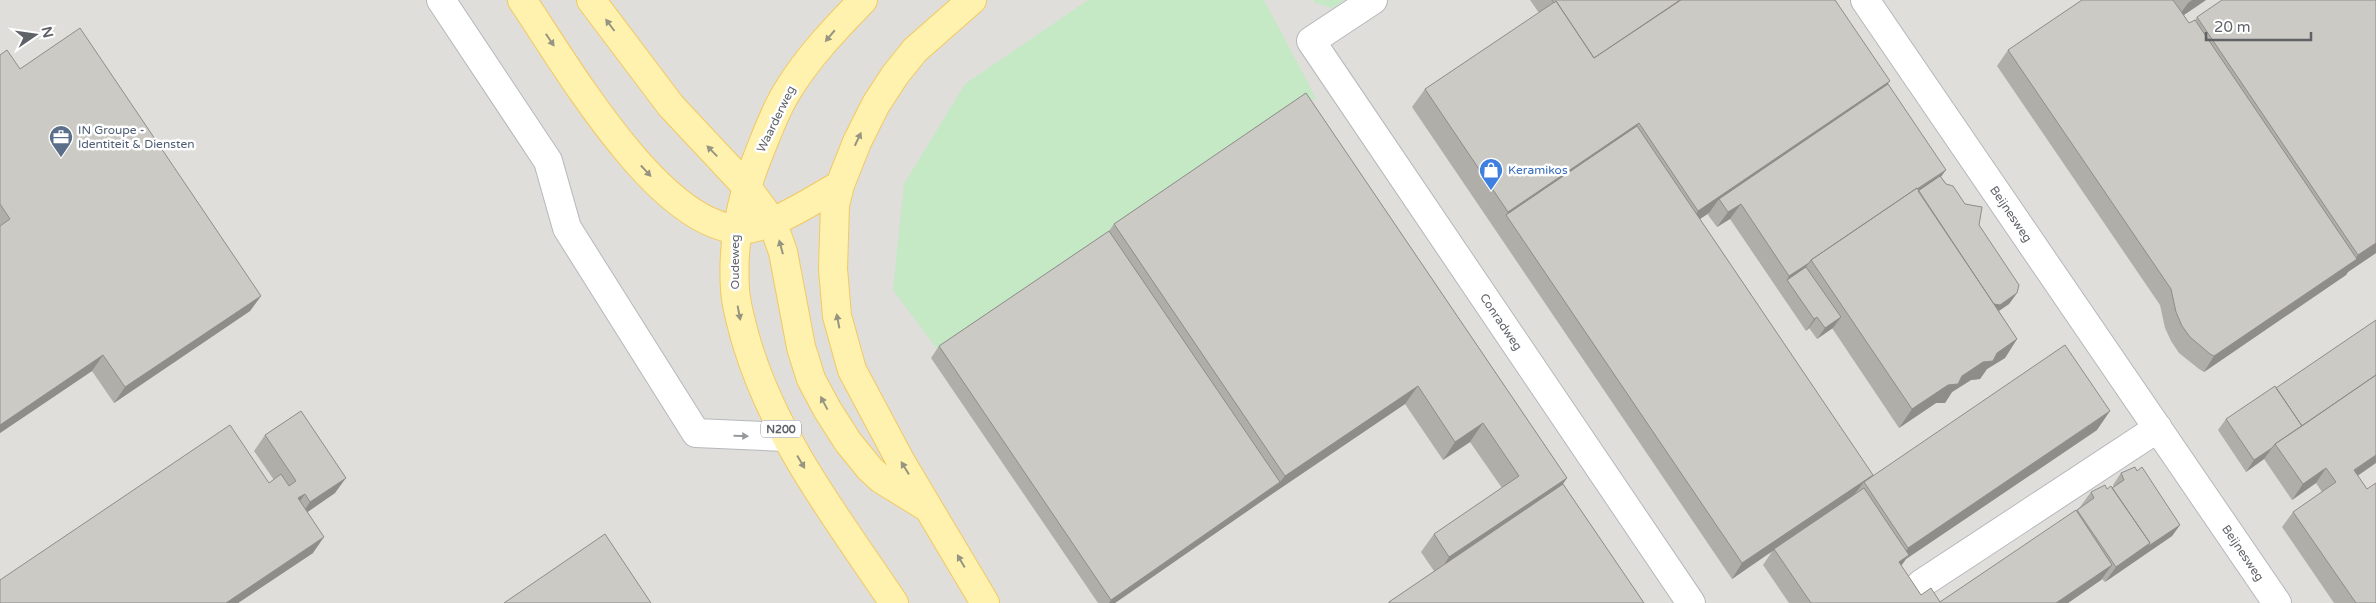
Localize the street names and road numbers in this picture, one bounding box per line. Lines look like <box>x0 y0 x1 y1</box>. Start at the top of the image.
street label: Waarderweg <box>754 83 798 155</box>
street label: Beijnesweg <box>1987 183 2035 245</box>
street label: Oudeweg <box>728 234 742 290</box>
street label: Conradweg <box>1477 291 1525 353</box>
road number: N200 <box>761 420 801 438</box>
street label: Beijnesweg <box>2219 522 2267 584</box>

